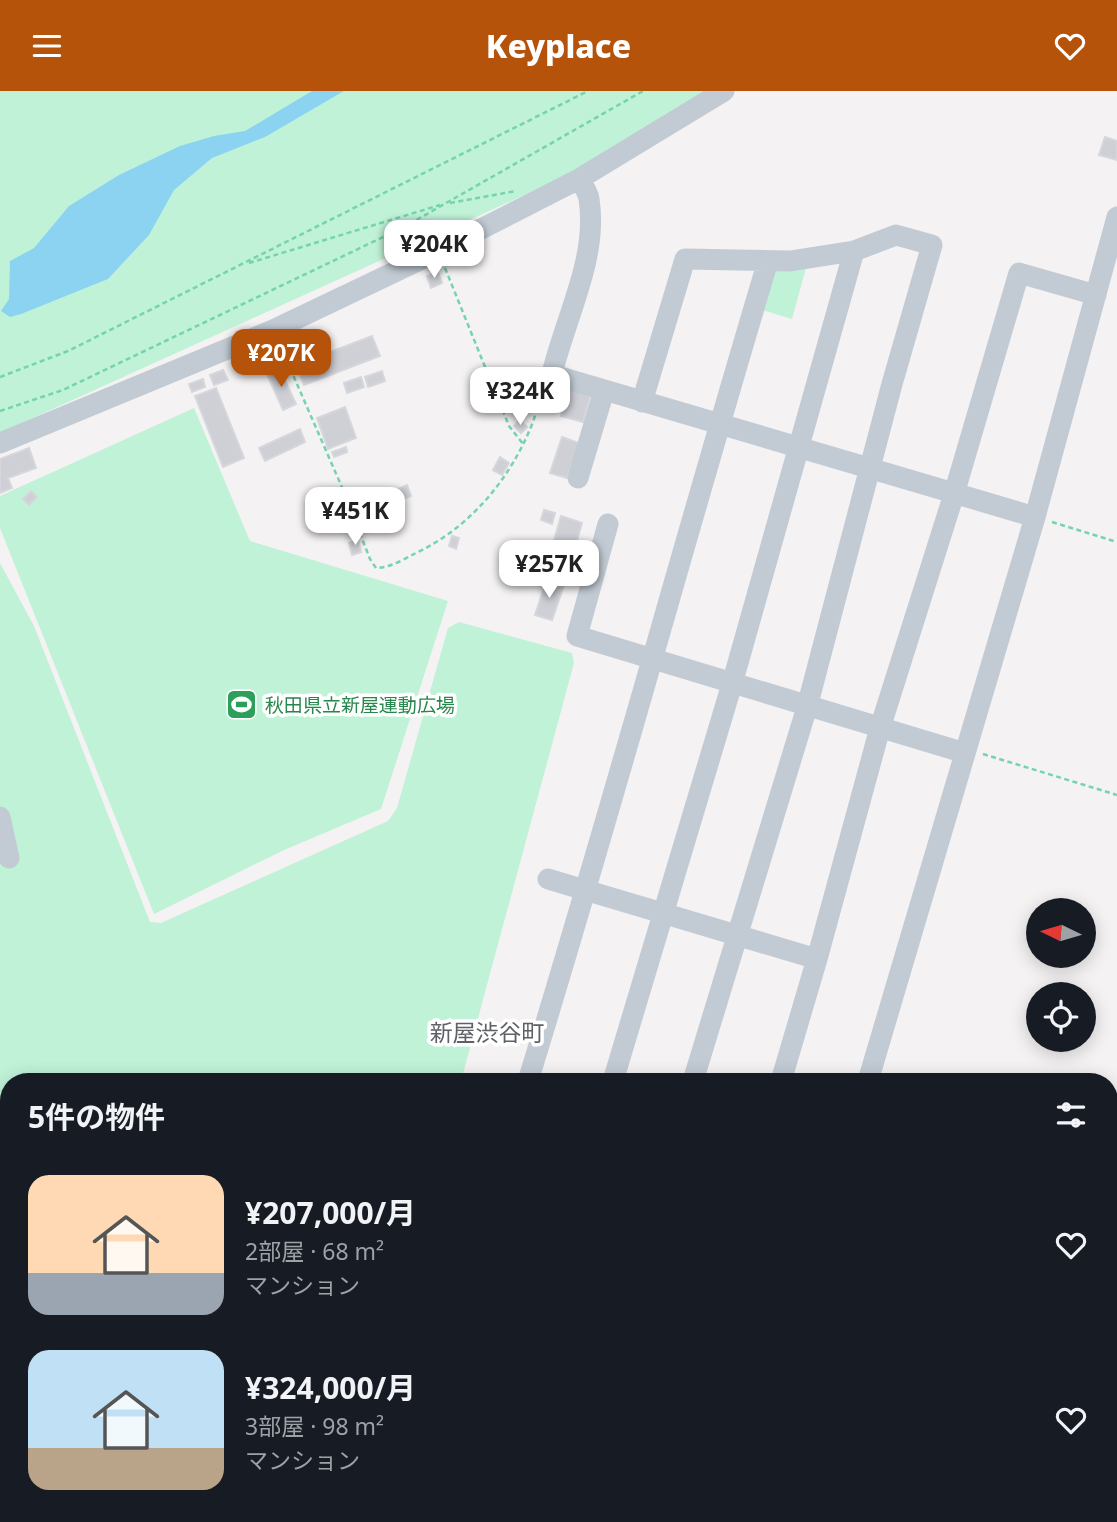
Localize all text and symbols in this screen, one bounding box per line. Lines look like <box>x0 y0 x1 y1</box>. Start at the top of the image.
text: Keyplace <box>486 24 631 67</box>
icon: menu <box>28 27 66 65</box>
icon: heart <box>1051 27 1089 65</box>
pin: ¥204K <box>385 221 483 280</box>
text: ¥204K <box>400 227 468 259</box>
pin: ¥207K <box>232 329 330 389</box>
text: ¥207K <box>247 336 315 368</box>
pin: ¥324K <box>471 367 569 427</box>
text: ¥324K <box>486 374 554 406</box>
pin: ¥451K <box>306 487 404 547</box>
text: ¥451K <box>321 494 389 526</box>
pin: ¥257K <box>500 540 598 600</box>
text: ¥257K <box>515 547 583 579</box>
sports icon: 秋田県立新屋運動広場 <box>225 688 259 722</box>
place label: 秋田県立新屋運動広場 <box>265 692 455 718</box>
north arrow <box>1026 898 1096 968</box>
map controls <box>1026 898 1096 1052</box>
button: locate <box>1026 982 1096 1052</box>
district label: 新屋渋谷町 <box>430 1016 545 1048</box>
text: 5件の物件 <box>28 1096 165 1137</box>
icon: filters <box>1052 1096 1090 1134</box>
text: ¥207,000/月 <box>245 1192 416 1233</box>
icon: home <box>84 1203 168 1287</box>
icon: heart <box>1052 1226 1090 1264</box>
text: 2部屋 · 68 m² <box>245 1235 384 1267</box>
text: マンション <box>245 1269 360 1301</box>
text: ¥324,000/月 <box>245 1367 416 1408</box>
icon: home <box>84 1378 168 1462</box>
icon: heart <box>1052 1401 1090 1439</box>
text: 3部屋 · 98 m² <box>245 1410 384 1442</box>
text: マンション <box>245 1444 360 1476</box>

